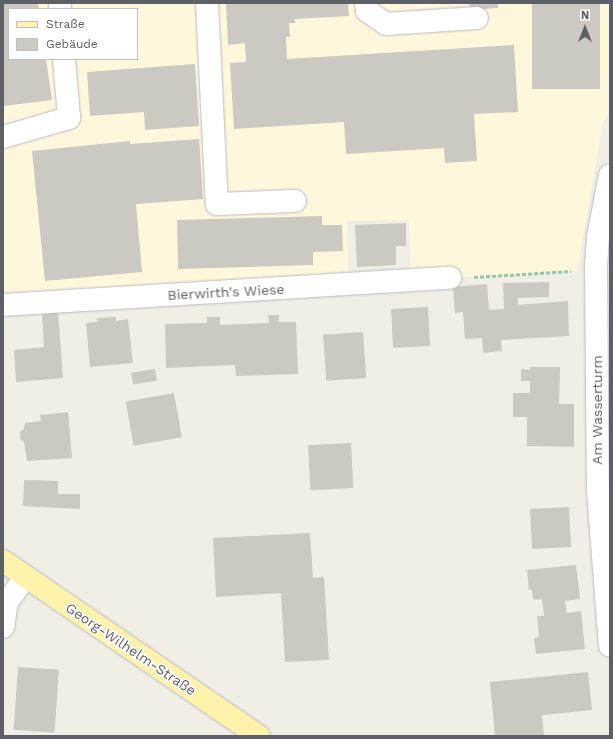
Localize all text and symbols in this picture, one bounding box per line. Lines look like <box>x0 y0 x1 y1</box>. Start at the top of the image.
legend <box>8 8 138 60</box>
north arrow <box>565 8 605 48</box>
text: N <box>581 9 589 22</box>
text: Straße <box>46 17 85 31</box>
text: Gebäude <box>46 37 98 51</box>
street label: Bierwirth's Wiese <box>167 281 285 303</box>
street label: Am Wasserturm <box>589 355 605 465</box>
street label: Georg-Wilhelm-Straße <box>63 599 199 699</box>

